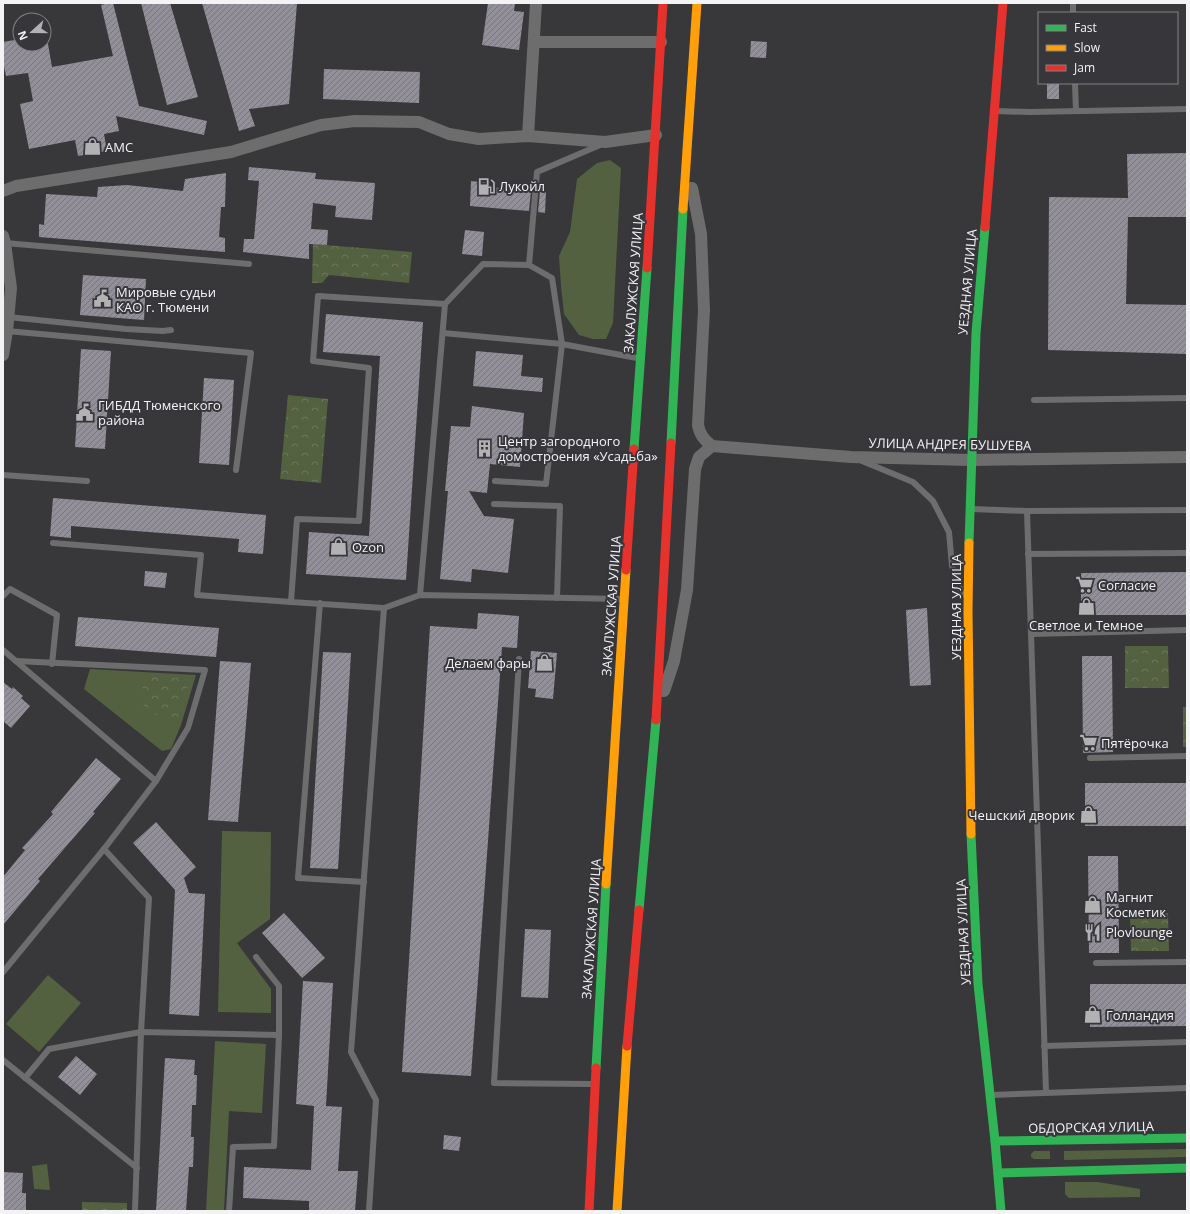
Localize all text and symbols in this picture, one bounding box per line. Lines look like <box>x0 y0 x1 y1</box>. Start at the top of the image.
north arrow <box>12 12 52 52</box>
legend <box>1038 12 1178 84</box>
text: Fast <box>1074 19 1097 36</box>
text: N <box>14 29 31 43</box>
text: Slow <box>1074 39 1101 56</box>
text: Jam <box>1073 59 1095 76</box>
shop icon: АМС <box>82 137 102 157</box>
place label: АМС <box>105 138 133 156</box>
fuel station icon: Лукойл <box>476 176 496 196</box>
place label: Лукойл <box>499 177 545 195</box>
street label: ЗАКАЛУЖСКАЯ УЛИЦА <box>619 211 647 354</box>
street label: УЕЗДНАЯ УЛИЦА <box>953 228 981 336</box>
place label: Мировые судьи КАО г. Тюмени <box>116 283 216 316</box>
public building icon: Мировые судьи КАО г. Тюмени <box>93 289 113 309</box>
place label: ГИБДД Тюменского района <box>98 396 221 429</box>
public building icon: ГИБДД Тюменского района <box>75 402 95 422</box>
place label: Центр загородного домостроения «Усадьба» <box>498 432 658 465</box>
street label: УЛИЦА АНДРЕЯ БУШУЕВА <box>868 434 1032 454</box>
building icon: Центр загородного домостроения «Усадьба» <box>475 438 495 458</box>
street label: ЗАКАЛУЖСКАЯ УЛИЦА <box>597 534 625 677</box>
shop icon: Ozon <box>329 537 349 557</box>
place label: Ozon <box>352 538 384 556</box>
street label: УЕЗДНАЯ УЛИЦА <box>947 553 965 660</box>
supermarket icon: Согласие <box>1075 575 1095 595</box>
place label: Согласие <box>1098 576 1156 594</box>
shop icon: Светлое и Темное <box>1076 596 1096 616</box>
place label: Светлое и Темное <box>1029 616 1143 634</box>
shop icon: Делаем фары <box>534 653 554 673</box>
place label: Делаем фары <box>445 654 531 672</box>
supermarket icon: Пятёрочка <box>1078 733 1098 753</box>
place label: Пятёрочка <box>1101 734 1169 752</box>
shop icon: Чешский дворик <box>1078 805 1098 825</box>
place label: Чешский дворик <box>969 806 1075 824</box>
street label: ЗАКАЛУЖСКАЯ УЛИЦА <box>577 857 605 1000</box>
street label: УЕЗДНАЯ УЛИЦА <box>951 878 975 985</box>
place label: Магнит Косметик <box>1106 888 1166 921</box>
shop icon: Магнит Косметик <box>1083 894 1103 914</box>
restaurant icon: Plovlounge <box>1083 922 1103 942</box>
place label: Plovlounge <box>1106 923 1173 941</box>
shop icon: Голландия <box>1083 1005 1103 1025</box>
place label: Голландия <box>1106 1006 1174 1024</box>
street label: ОБДОРСКАЯ УЛИЦА <box>1028 1117 1155 1137</box>

